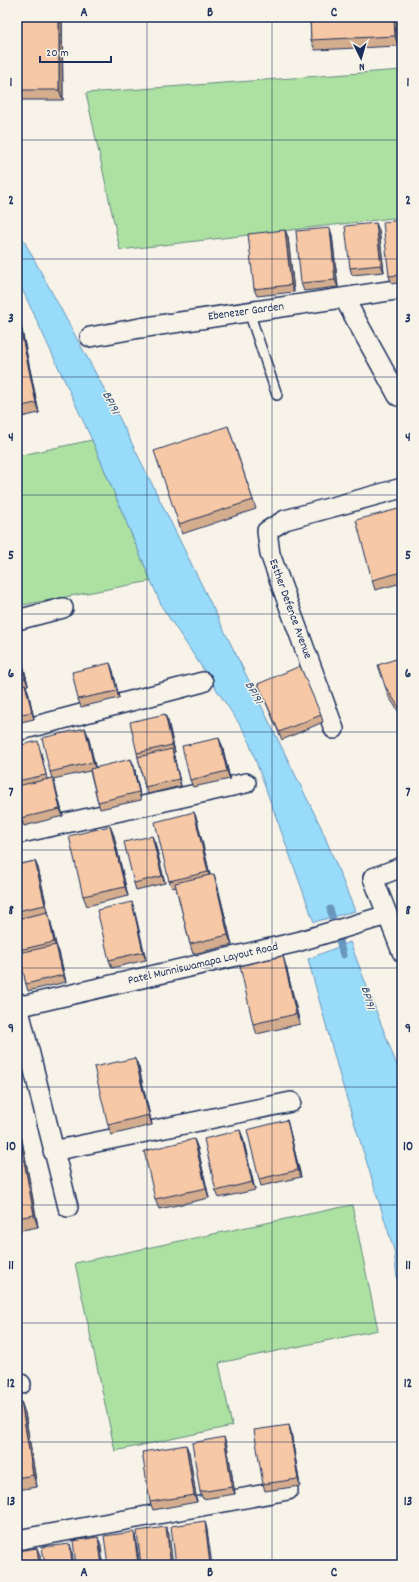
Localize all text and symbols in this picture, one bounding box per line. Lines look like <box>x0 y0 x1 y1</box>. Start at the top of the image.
text: A <box>80 4 88 23</box>
text: B <box>207 4 213 23</box>
text: C <box>331 4 338 23</box>
scale bar <box>40 38 111 64</box>
north arrow <box>341 38 381 78</box>
text: 20 m <box>46 45 69 62</box>
text: N <box>358 58 365 74</box>
text: 1 <box>10 74 13 93</box>
text: 1 <box>407 74 410 93</box>
text: 2 <box>8 192 14 211</box>
text: 2 <box>405 192 411 211</box>
street label: Ebenezer Garden <box>207 298 285 326</box>
text: 3 <box>8 310 14 329</box>
text: 3 <box>405 310 411 329</box>
water label: BP191 <box>96 388 124 419</box>
text: 4 <box>8 429 14 448</box>
text: 4 <box>405 429 411 448</box>
text: 5 <box>8 547 14 566</box>
text: 5 <box>405 547 411 566</box>
street label: Esther Defence Avenue <box>264 557 316 661</box>
text: 6 <box>8 665 15 684</box>
text: 6 <box>405 665 412 684</box>
water label: BP191 <box>239 678 268 709</box>
text: 7 <box>9 784 14 803</box>
text: 7 <box>406 784 411 803</box>
text: 8 <box>8 902 14 921</box>
text: 8 <box>405 902 411 921</box>
street label: Patel Munniswamapa Layout Road <box>126 938 280 990</box>
water label: BP191 <box>355 984 380 1013</box>
text: 9 <box>8 1020 14 1039</box>
text: 9 <box>405 1020 411 1039</box>
text: 10 <box>6 1138 16 1157</box>
text: 10 <box>403 1138 413 1157</box>
text: 11 <box>8 1257 14 1276</box>
text: 11 <box>405 1257 411 1276</box>
text: 12 <box>7 1375 16 1394</box>
text: 12 <box>404 1375 413 1394</box>
text: 13 <box>7 1493 16 1512</box>
text: 13 <box>404 1493 413 1512</box>
text: A <box>80 1564 88 1582</box>
text: B <box>207 1564 213 1582</box>
text: C <box>331 1564 338 1582</box>

